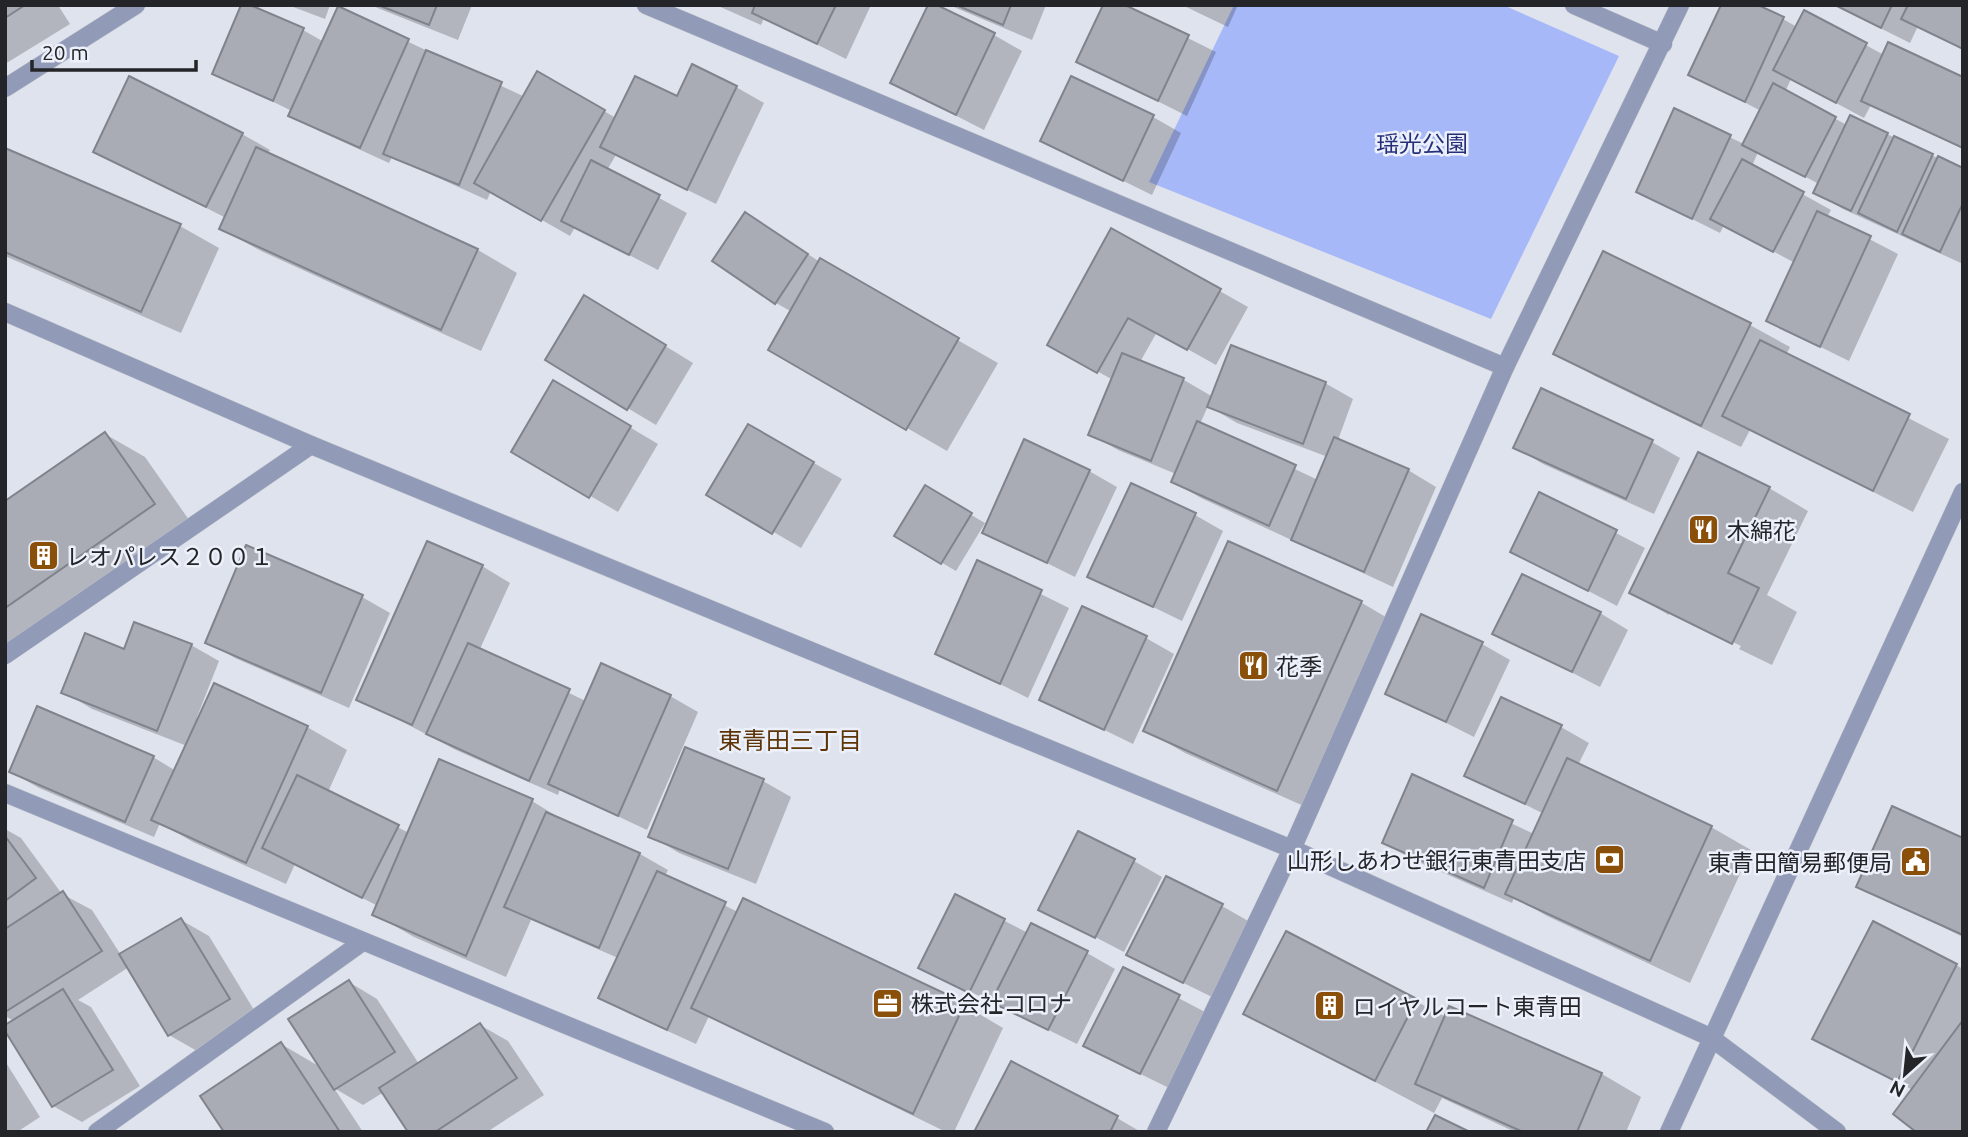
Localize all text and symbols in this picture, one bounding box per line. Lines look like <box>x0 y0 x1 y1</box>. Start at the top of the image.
scale bar <box>32 28 196 72</box>
text: 20 m <box>42 40 89 64</box>
park label: 瑶光公園 <box>1376 131 1468 156</box>
restaurant icon: 木綿花 <box>1687 513 1721 547</box>
place label: 木綿花 <box>1727 518 1796 543</box>
building icon: レオパレス２００１ <box>26 539 60 573</box>
place label: レオパレス２００１ <box>66 544 273 569</box>
restaurant icon: 花季 <box>1236 649 1270 683</box>
place label: 花季 <box>1276 654 1322 679</box>
district label: 東青田三丁目 <box>718 727 862 754</box>
bank icon: 山形しあわせ銀行東青田支店 <box>1592 843 1626 877</box>
public building icon: 東青田簡易郵便局 <box>1898 845 1932 879</box>
place label: 山形しあわせ銀行東青田支店 <box>1287 848 1586 873</box>
place label: 東青田簡易郵便局 <box>1708 850 1892 875</box>
office icon: 株式会社コロナ <box>871 986 905 1020</box>
building icon: ロイヤルコート東青田 <box>1313 989 1347 1023</box>
place label: 株式会社コロナ <box>911 991 1072 1016</box>
place label: ロイヤルコート東青田 <box>1353 994 1582 1019</box>
north arrow <box>1870 1039 1940 1109</box>
text: N <box>1886 1076 1909 1102</box>

